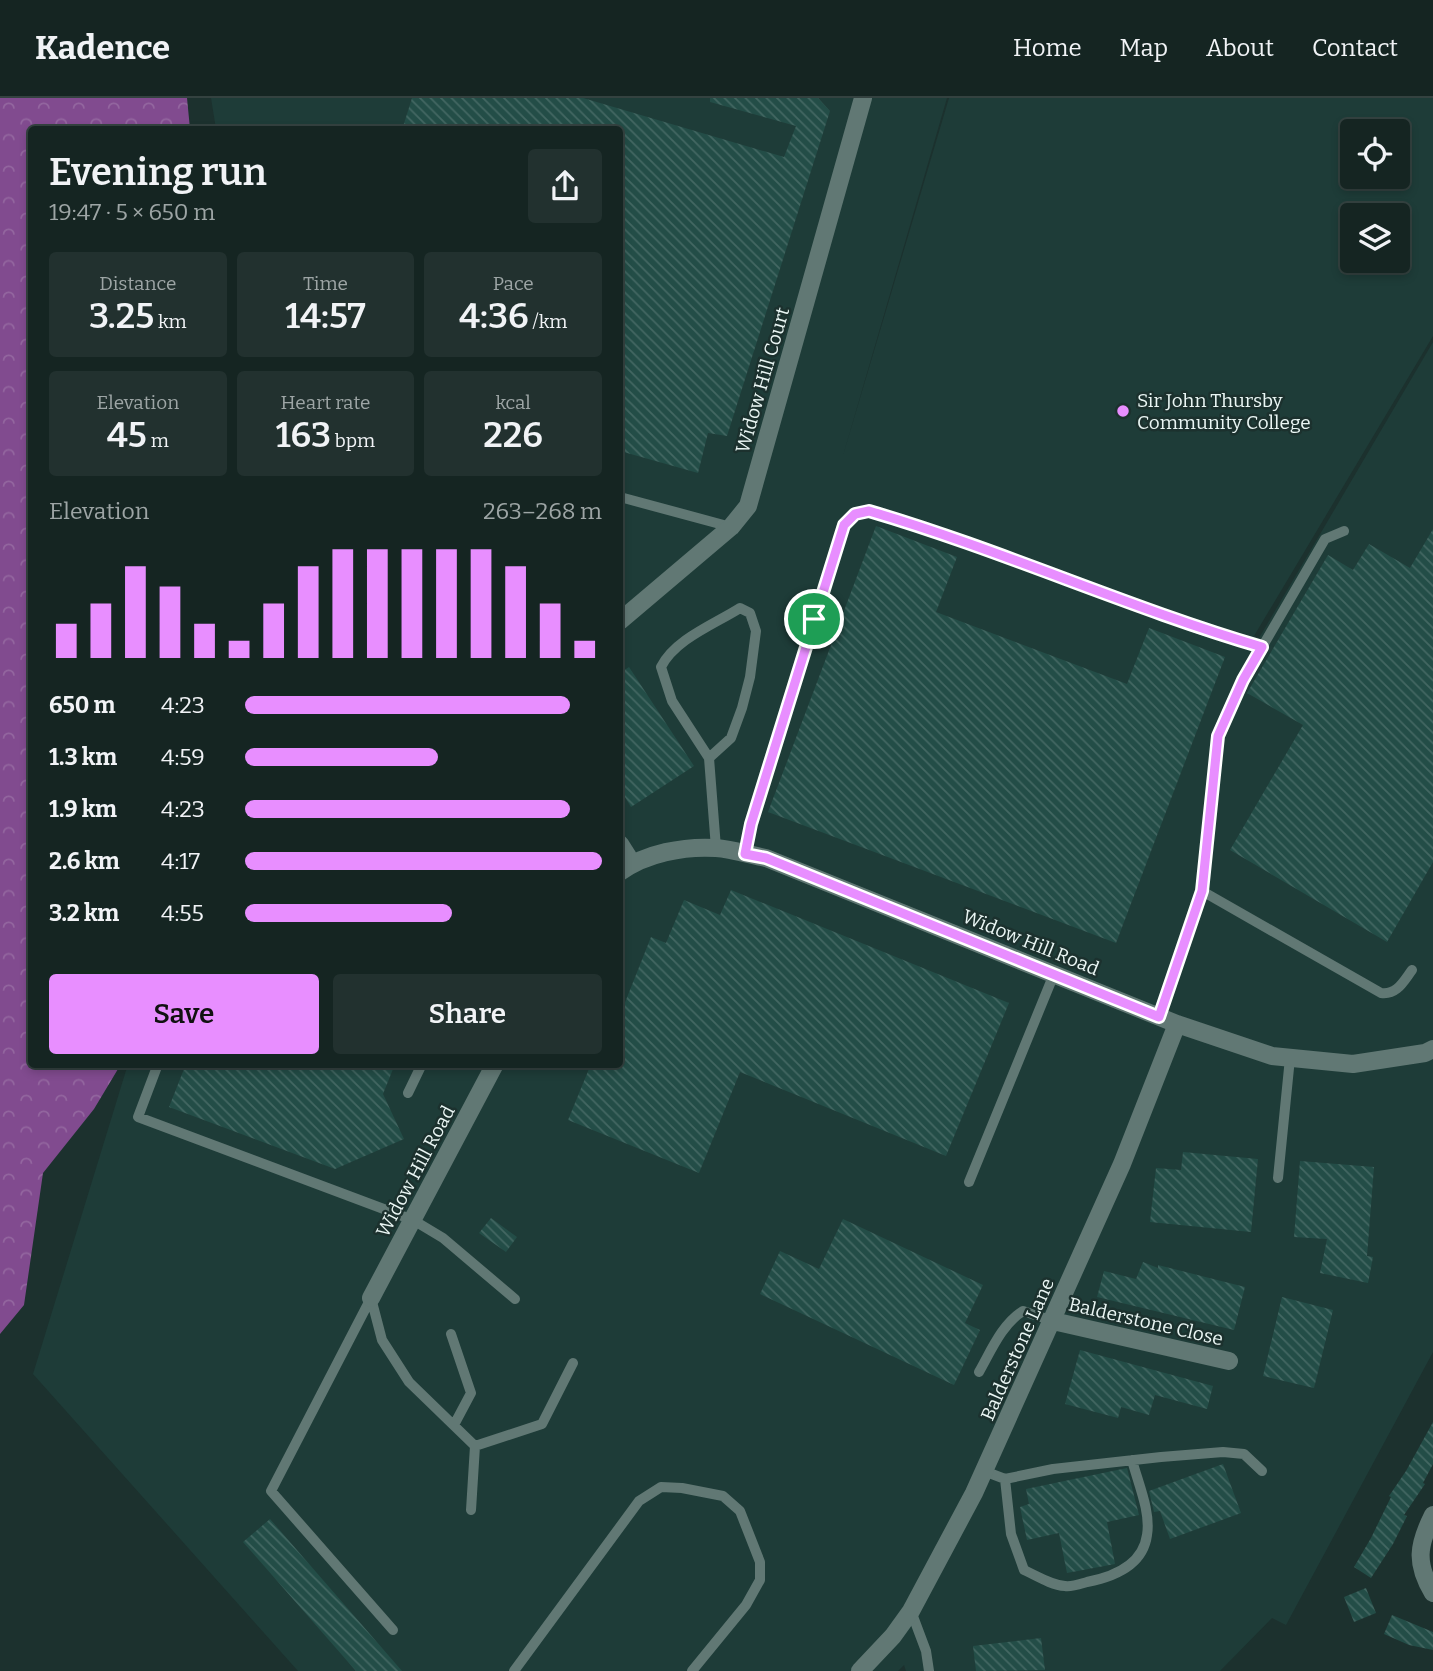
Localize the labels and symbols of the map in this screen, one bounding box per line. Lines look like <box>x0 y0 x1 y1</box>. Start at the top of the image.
street label: Widow Hill Court <box>731 305 794 456</box>
place label: Sir John Thursby Community College <box>1137 389 1311 434</box>
marker: Sir John Thursby Community College <box>1115 403 1131 419</box>
pin <box>784 589 844 649</box>
street label: Widow Hill Road <box>959 905 1102 980</box>
street label: Widow Hill Road <box>371 1102 460 1241</box>
street label: Balderstone Lane <box>976 1274 1059 1424</box>
street label: Balderstone Close <box>1066 1293 1225 1350</box>

